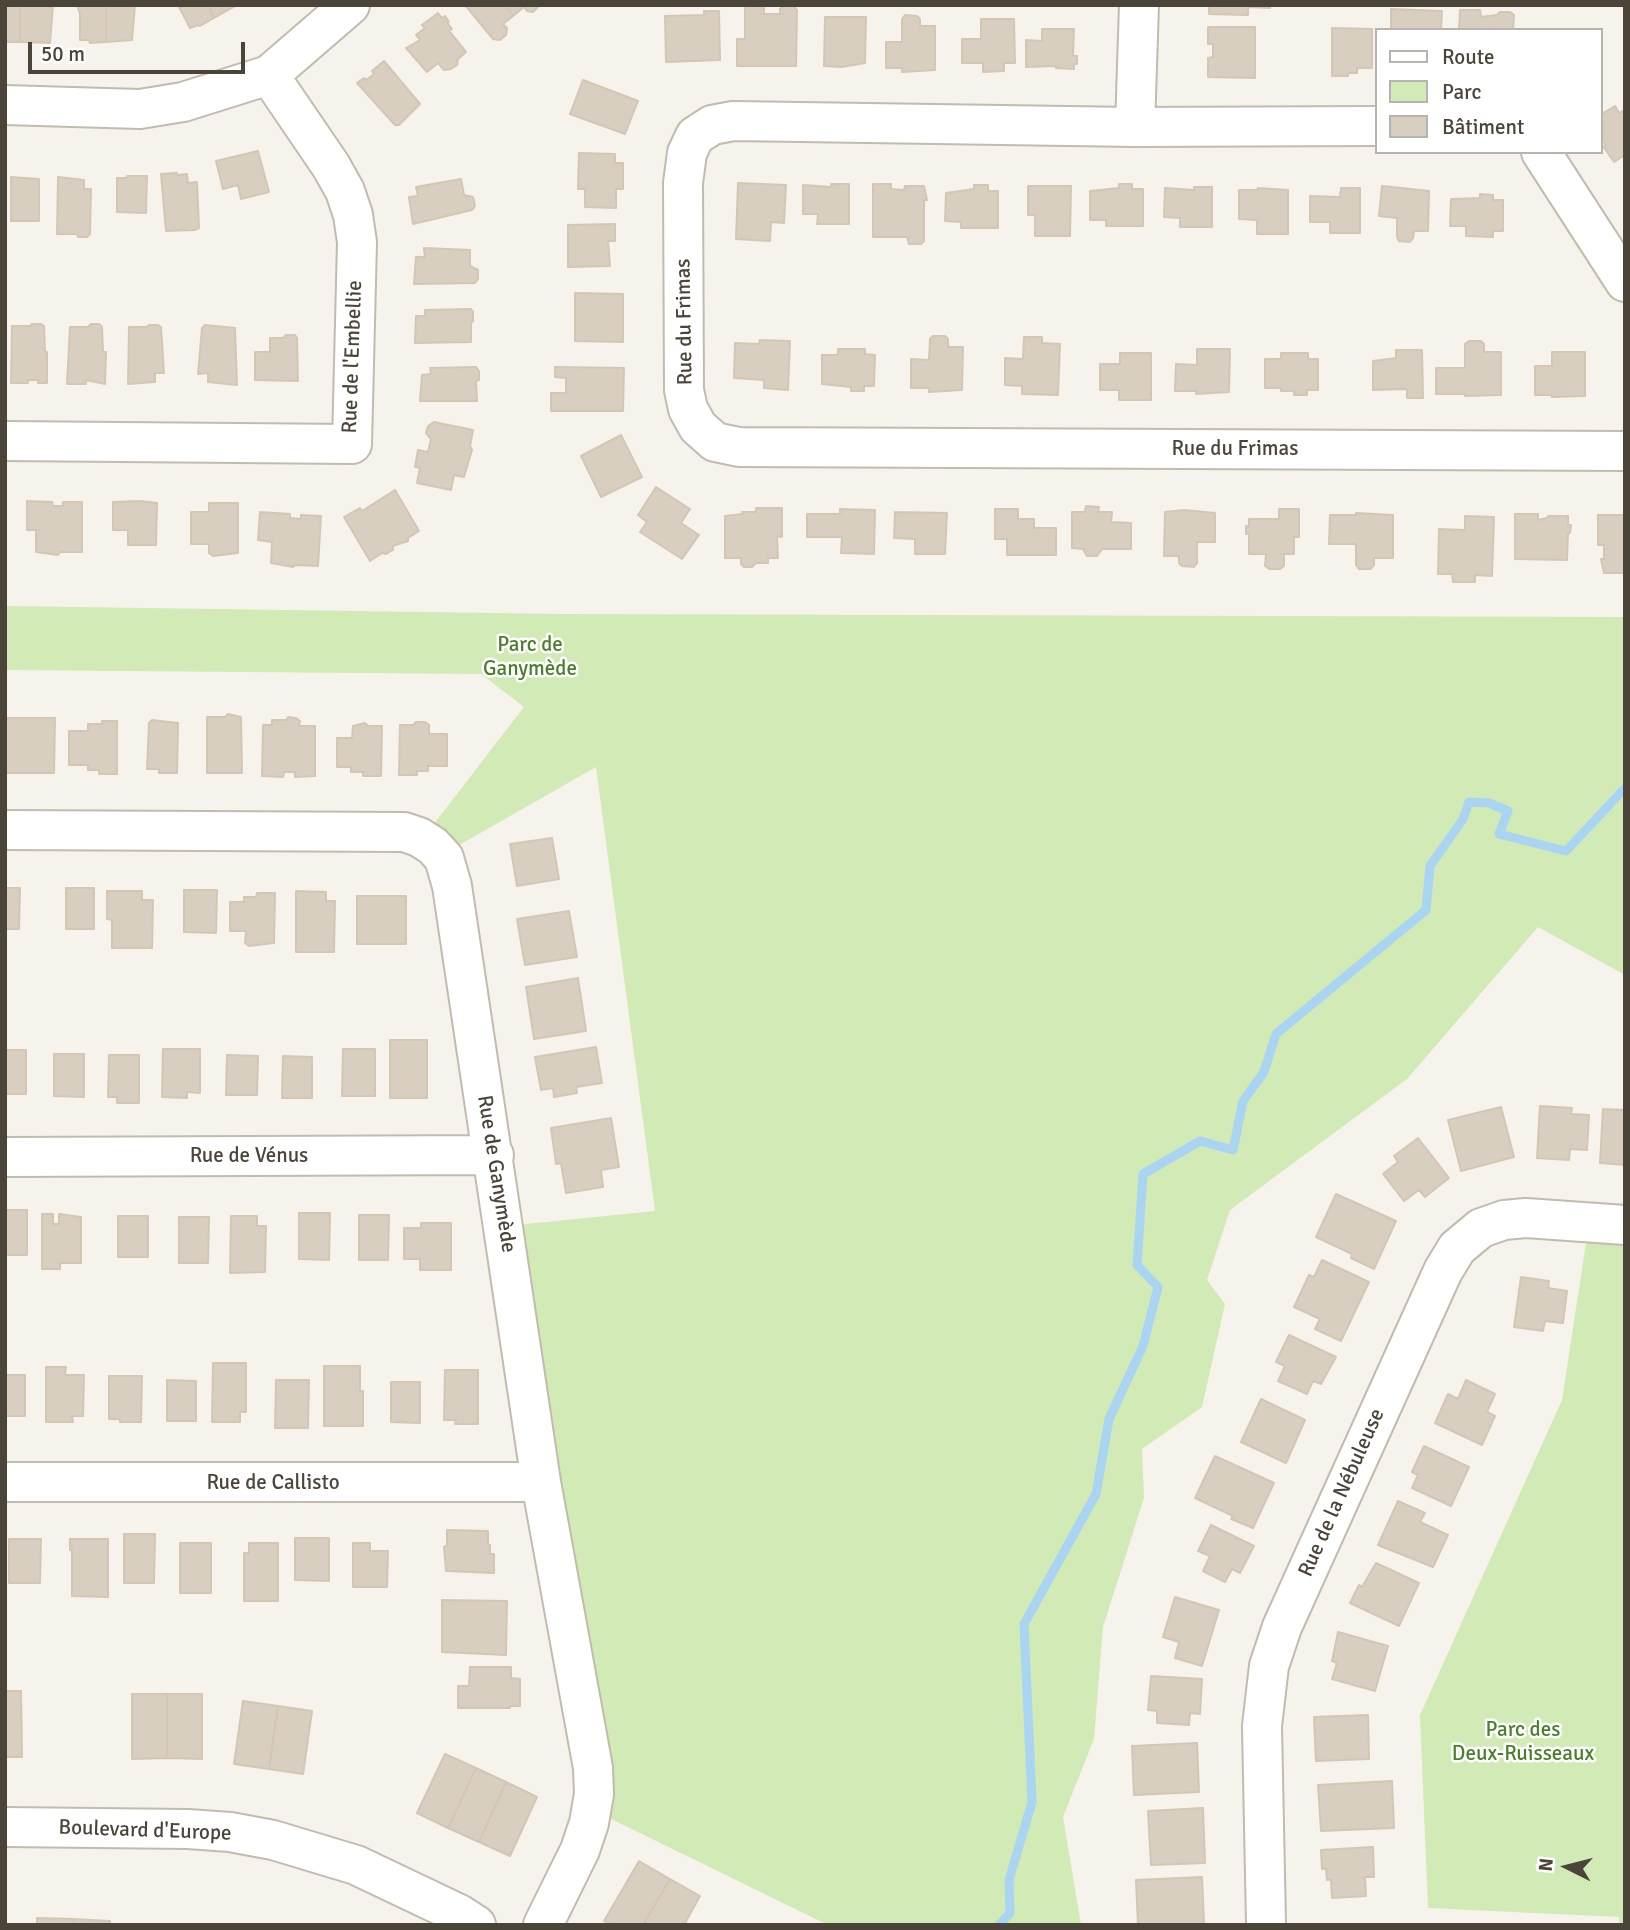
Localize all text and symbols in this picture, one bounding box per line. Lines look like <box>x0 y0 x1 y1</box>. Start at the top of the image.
scale bar <box>32 28 248 72</box>
legend <box>1374 28 1602 154</box>
text: 50 m <box>41 41 85 67</box>
text: Route <box>1442 44 1494 70</box>
text: Parc <box>1442 79 1481 105</box>
text: Bâtiment <box>1442 114 1524 140</box>
street label: Rue du Frimas <box>671 258 699 386</box>
street label: Rue de l'Embellie <box>338 280 368 434</box>
street label: Rue du Frimas <box>1172 436 1298 462</box>
park label: Parc de Ganymède <box>483 632 577 682</box>
street label: Rue de Ganymède <box>471 1094 521 1254</box>
street label: Rue de Vénus <box>190 1143 308 1169</box>
street label: Rue de la Nébuleuse <box>1294 1405 1390 1581</box>
street label: Rue de Callisto <box>206 1470 340 1496</box>
park label: Parc des Deux-Ruisseaux <box>1452 1717 1594 1767</box>
street label: Boulevard d'Europe <box>58 1815 232 1847</box>
north arrow <box>1532 1832 1602 1902</box>
text: N <box>1533 1857 1559 1873</box>

